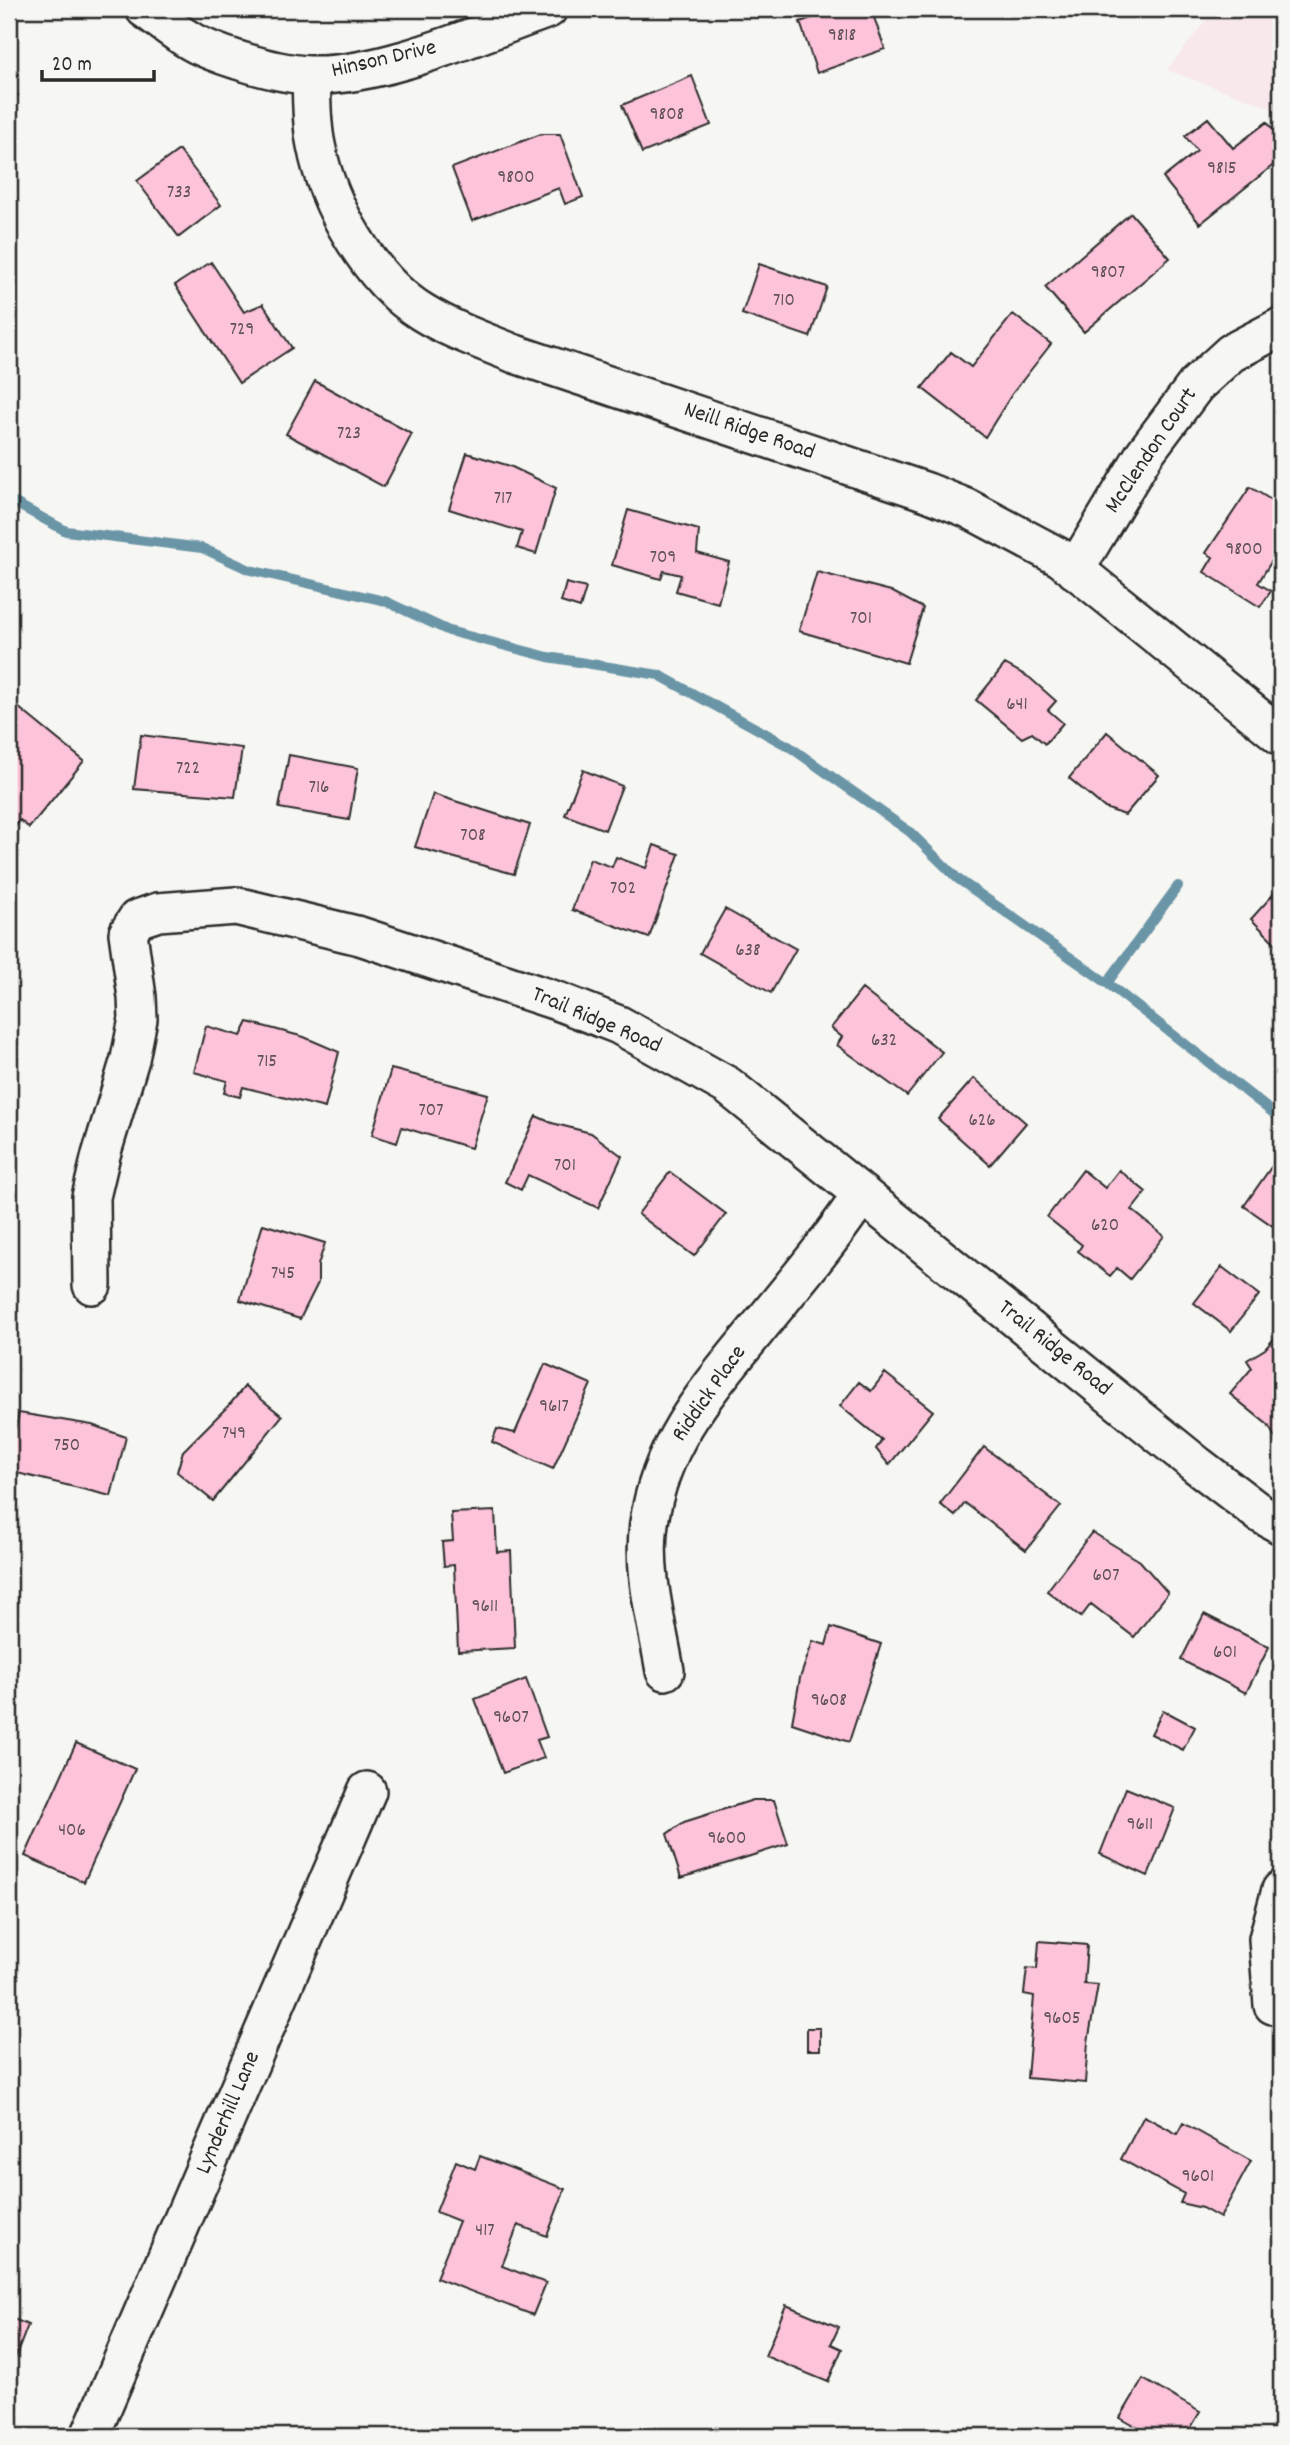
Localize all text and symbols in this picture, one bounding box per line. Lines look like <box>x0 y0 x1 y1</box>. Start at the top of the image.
house number: 9818 <box>828 23 856 50</box>
street label: Hinson Drive <box>328 32 440 88</box>
scale bar <box>42 38 154 82</box>
text: 20 m <box>52 51 92 81</box>
house number: 9808 <box>650 102 684 129</box>
house number: 9815 <box>1207 156 1237 183</box>
house number: 9800 <box>497 165 535 192</box>
house number: 733 <box>167 180 191 207</box>
house number: 9807 <box>1091 260 1125 287</box>
house number: 710 <box>773 288 795 315</box>
house number: 729 <box>230 317 254 344</box>
street label: McClendon Court <box>1098 381 1206 521</box>
street label: Neill Ridge Road <box>679 394 819 470</box>
house number: 723 <box>337 421 361 448</box>
house number: 717 <box>494 486 512 513</box>
house number: 9800 <box>1225 537 1263 564</box>
house number: 709 <box>650 545 676 572</box>
house number: 701 <box>850 606 872 633</box>
house number: 641 <box>1006 692 1028 719</box>
house number: 722 <box>176 756 200 783</box>
house number: 716 <box>309 775 329 802</box>
house number: 708 <box>460 823 486 850</box>
house number: 702 <box>610 876 636 903</box>
house number: 638 <box>735 938 761 965</box>
street label: Trail Ridge Road <box>526 979 666 1063</box>
house number: 632 <box>871 1028 897 1055</box>
house number: 715 <box>257 1049 277 1076</box>
house number: 707 <box>419 1098 443 1125</box>
house number: 626 <box>969 1108 995 1135</box>
house number: 701 <box>554 1153 576 1180</box>
house number: 620 <box>1091 1213 1119 1240</box>
house number: 745 <box>271 1261 295 1288</box>
street label: Trail Ridge Road <box>990 1293 1118 1405</box>
street label: Riddick Place <box>665 1339 755 1449</box>
house number: 9617 <box>539 1394 569 1421</box>
house number: 749 <box>222 1421 246 1448</box>
house number: 750 <box>54 1433 80 1460</box>
house number: 607 <box>1093 1563 1119 1590</box>
house number: 9611 <box>472 1594 498 1621</box>
house number: 601 <box>1213 1640 1237 1667</box>
house number: 9608 <box>811 1688 847 1715</box>
house number: 9607 <box>493 1705 529 1732</box>
house number: 9611 <box>1127 1812 1153 1839</box>
house number: 406 <box>58 1818 86 1845</box>
house number: 9600 <box>708 1826 746 1853</box>
house number: 9605 <box>1043 2006 1081 2033</box>
street label: Lynderhill Lane <box>188 2046 270 2180</box>
house number: 9601 <box>1182 2164 1214 2191</box>
house number: 417 <box>475 2218 495 2245</box>

